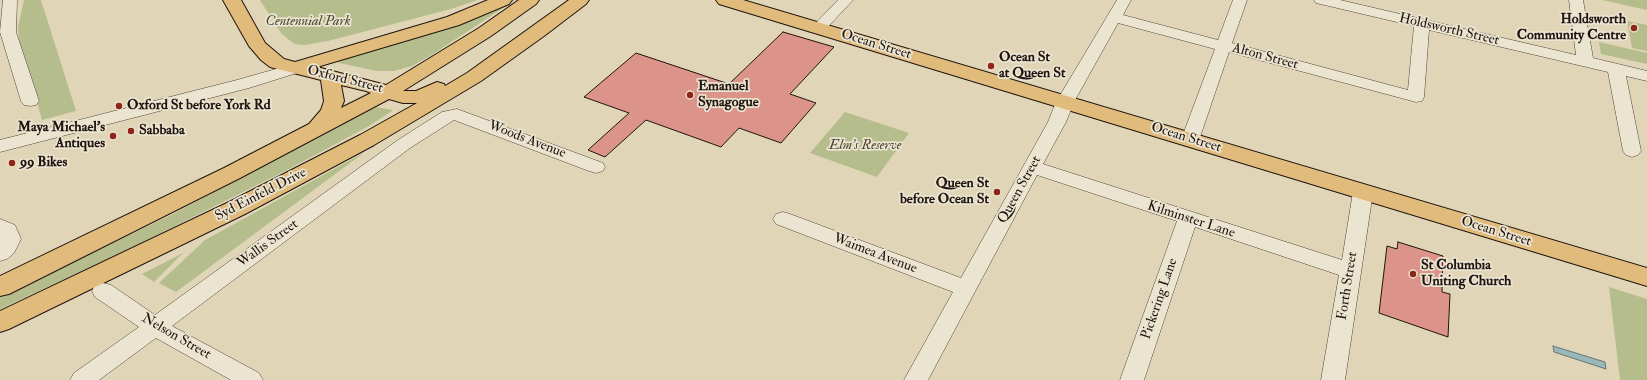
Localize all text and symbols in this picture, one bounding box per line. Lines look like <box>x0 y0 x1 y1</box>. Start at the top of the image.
street label: Holdsworth Street <box>1397 10 1501 50</box>
place label: Holdsworth Community Centre <box>1517 12 1626 44</box>
park label: Centennial Park <box>266 14 350 30</box>
marker: Holdsworth Community Centre <box>1629 23 1639 33</box>
street label: Ocean Street <box>839 26 913 64</box>
street label: Alton Street <box>1230 40 1300 74</box>
place label: Ocean St at Queen St <box>999 50 1065 82</box>
marker: Ocean St at Queen St <box>986 61 996 71</box>
street label: Oxford Street <box>305 62 385 98</box>
place label: Emanuel Synagogue <box>698 79 759 112</box>
marker: Emanuel Synagogue <box>685 90 695 100</box>
place label: Oxford St before York Rd <box>127 98 271 114</box>
marker: Oxford St before York Rd <box>114 101 124 111</box>
street label: Woods Avenue <box>486 118 568 162</box>
street label: Ocean Street <box>1149 119 1223 157</box>
place label: Maya Michael's Antiques <box>18 120 105 152</box>
place label: Sabbaba <box>139 123 185 139</box>
marker: Sabbaba <box>126 126 136 136</box>
marker: Maya Michael's Antiques <box>108 131 118 141</box>
park label: Elm's Reserve <box>829 138 901 154</box>
street label: Queen Street <box>995 153 1045 227</box>
place label: 99 Bikes <box>20 155 67 171</box>
marker: 99 Bikes <box>7 158 17 168</box>
street label: Syd Einfeld Drive <box>213 165 309 225</box>
place label: Queen St before Ocean St <box>900 176 989 208</box>
marker: Queen St before Ocean St <box>992 187 1002 197</box>
street label: Kilminster Lane <box>1145 198 1237 242</box>
street label: Ocean Street <box>1459 213 1533 251</box>
street label: Wallis Street <box>234 216 302 272</box>
street label: Waimea Avenue <box>831 230 919 278</box>
street label: Forth Street <box>1334 251 1362 321</box>
street label: Pickering Lane <box>1138 256 1182 342</box>
place label: St Columbia Uniting Church <box>1421 258 1511 290</box>
marker: St Columbia Uniting Church <box>1408 269 1418 279</box>
street label: Nelson Street <box>138 310 214 364</box>

